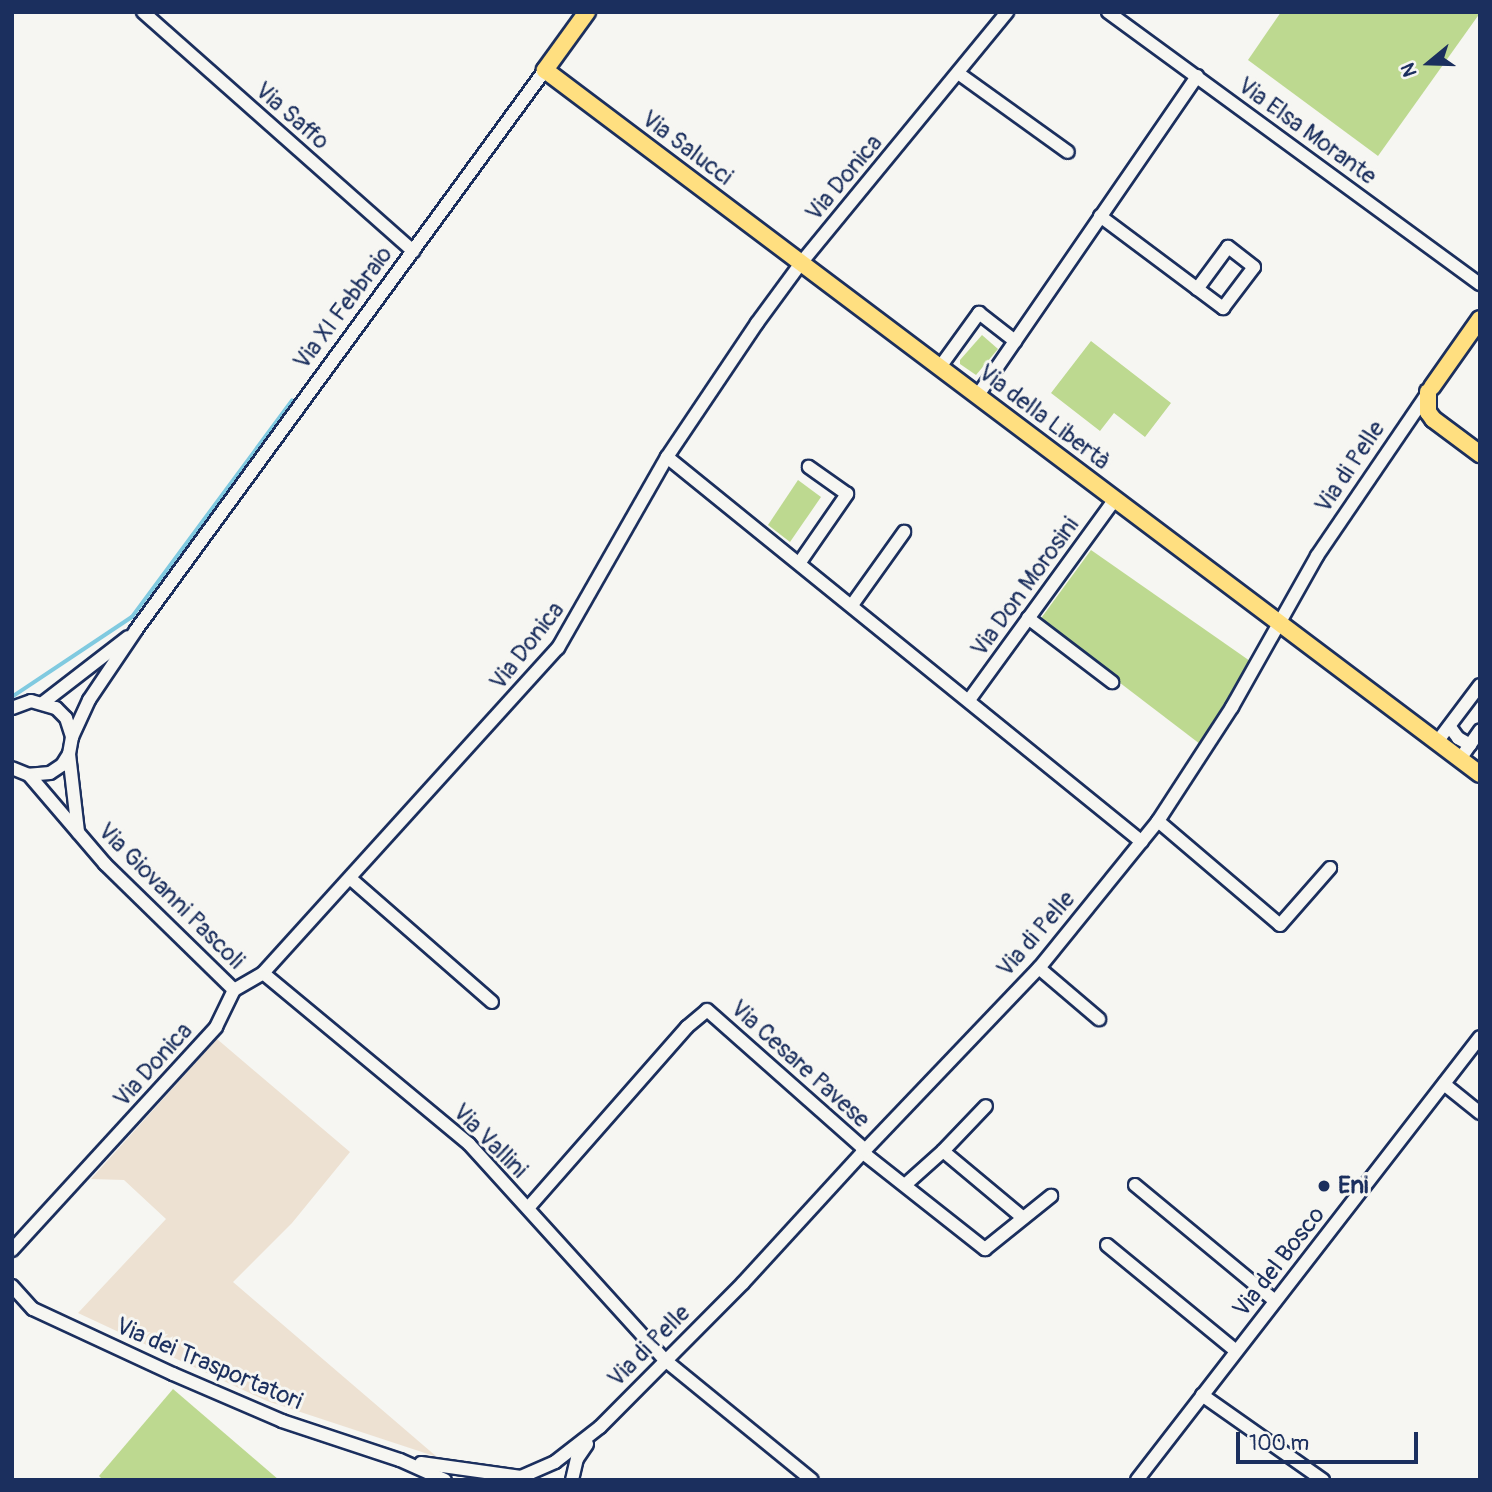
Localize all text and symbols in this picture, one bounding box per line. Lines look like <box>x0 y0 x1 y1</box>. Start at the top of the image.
north arrow <box>1394 28 1464 98</box>
text: N <box>1396 60 1423 80</box>
street label: Via Elsa Morante <box>1232 71 1382 191</box>
street label: Via Saffo <box>249 76 335 156</box>
street label: Via Salucci <box>636 104 738 192</box>
street label: Via Donica <box>800 129 888 227</box>
street label: Via XI Febbraio <box>287 241 399 375</box>
street label: Via della Libertà <box>973 358 1115 476</box>
street label: Via di Pelle <box>1309 416 1391 518</box>
street label: Via Don Morosini <box>965 512 1085 662</box>
street label: Via Donica <box>484 596 570 696</box>
street label: Via Giovanni Pascoli <box>92 817 250 975</box>
street label: Via di Pelle <box>991 885 1081 983</box>
street label: Via Cesare Pavese <box>724 994 876 1134</box>
street label: Via Donica <box>108 1017 198 1113</box>
street label: Via Vallini <box>447 1098 533 1184</box>
place label: Eni <box>1338 1172 1368 1200</box>
marker: Eni <box>1316 1178 1332 1194</box>
street label: Via del Bosco <box>1227 1201 1331 1323</box>
street label: Via di Pelle <box>602 1299 696 1393</box>
street label: Via dei Trasportatori <box>111 1312 307 1416</box>
scale bar <box>1240 1418 1422 1462</box>
text: 100 m <box>1249 1430 1309 1457</box>

